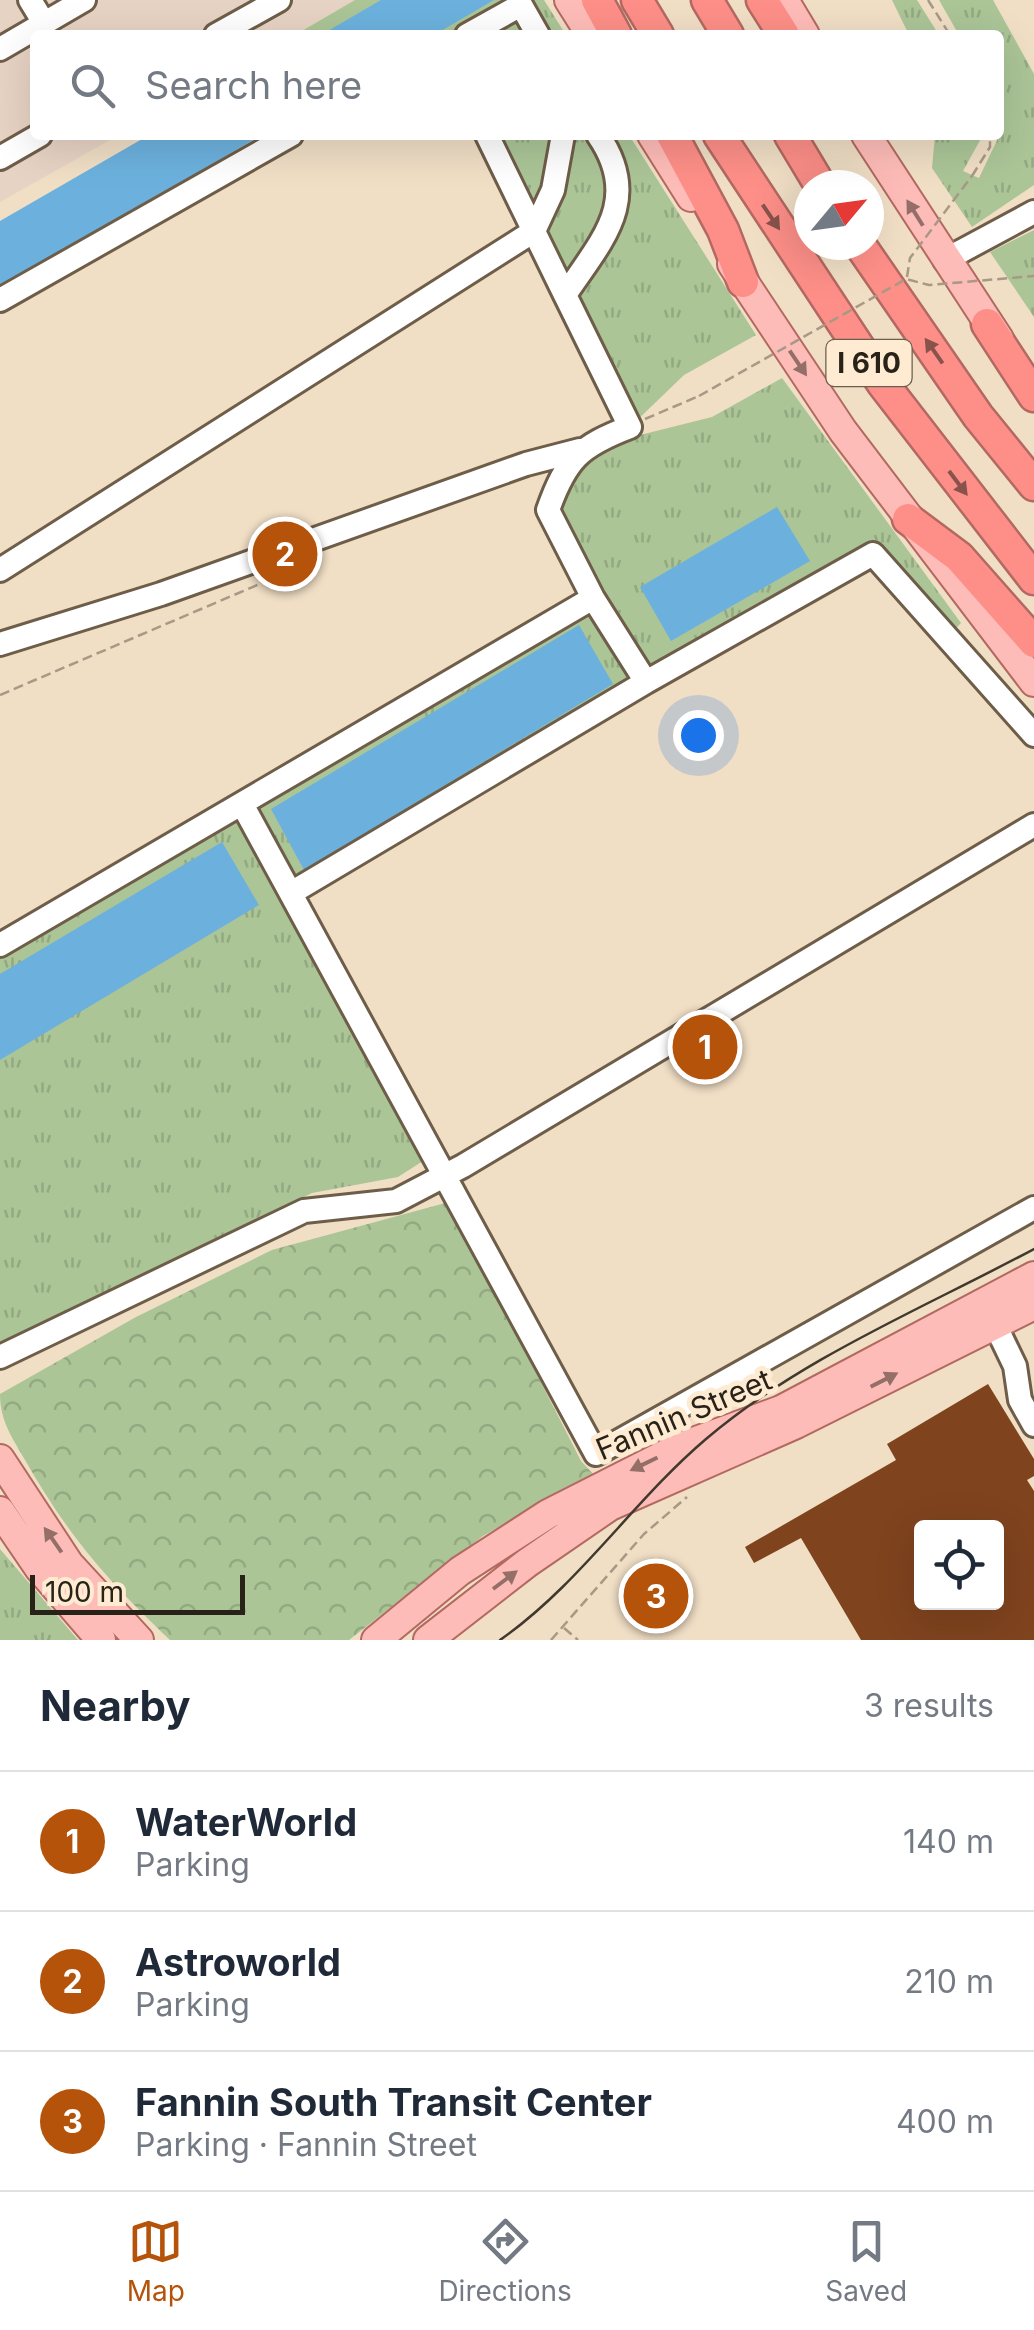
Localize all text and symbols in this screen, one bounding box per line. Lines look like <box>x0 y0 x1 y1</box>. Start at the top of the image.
search box <box>30 30 1004 140</box>
icon: search <box>65 58 120 113</box>
text: Search here <box>145 62 362 108</box>
north arrow <box>794 170 884 260</box>
one-way arrow <box>907 199 925 227</box>
one-way arrow <box>762 204 780 231</box>
one-way arrow <box>925 338 944 364</box>
road number: I 610 <box>826 340 912 386</box>
one-way arrow <box>788 349 806 376</box>
one-way arrow <box>947 470 968 496</box>
pin: 2 <box>252 516 318 592</box>
your location <box>673 710 724 761</box>
pin: 1 <box>672 1010 738 1084</box>
street label: Fannin Street <box>590 1361 777 1467</box>
one-way arrow <box>869 1372 898 1389</box>
one-way arrow <box>629 1456 658 1473</box>
map controls <box>914 1520 1004 1610</box>
button: locate <box>914 1520 1004 1610</box>
one-way arrow <box>44 1526 63 1553</box>
pin: 3 <box>624 1558 688 1634</box>
scale bar <box>30 1570 245 1614</box>
one-way arrow <box>492 1570 518 1590</box>
text: 100 m <box>45 1575 124 1609</box>
text: Nearby <box>40 1680 191 1731</box>
text: 3 results <box>864 1686 994 1725</box>
text: WaterWorld <box>135 1799 357 1845</box>
text: 1 <box>66 1822 79 1861</box>
text: 140 m <box>903 1822 994 1861</box>
text: Parking <box>135 1845 250 1884</box>
text: Astroworld <box>135 1939 341 1985</box>
text: 2 <box>62 1962 83 2001</box>
text: 210 m <box>904 1962 994 2001</box>
text: Parking <box>135 1985 250 2024</box>
text: Fannin South Transit Center <box>135 2079 652 2125</box>
text: 3 <box>62 2102 83 2141</box>
text: 400 m <box>896 2102 994 2141</box>
text: Parking · Fannin Street <box>135 2125 477 2164</box>
tab: Map <box>127 2214 185 2308</box>
tab: Directions <box>438 2214 572 2308</box>
tab: Saved <box>825 2214 907 2308</box>

